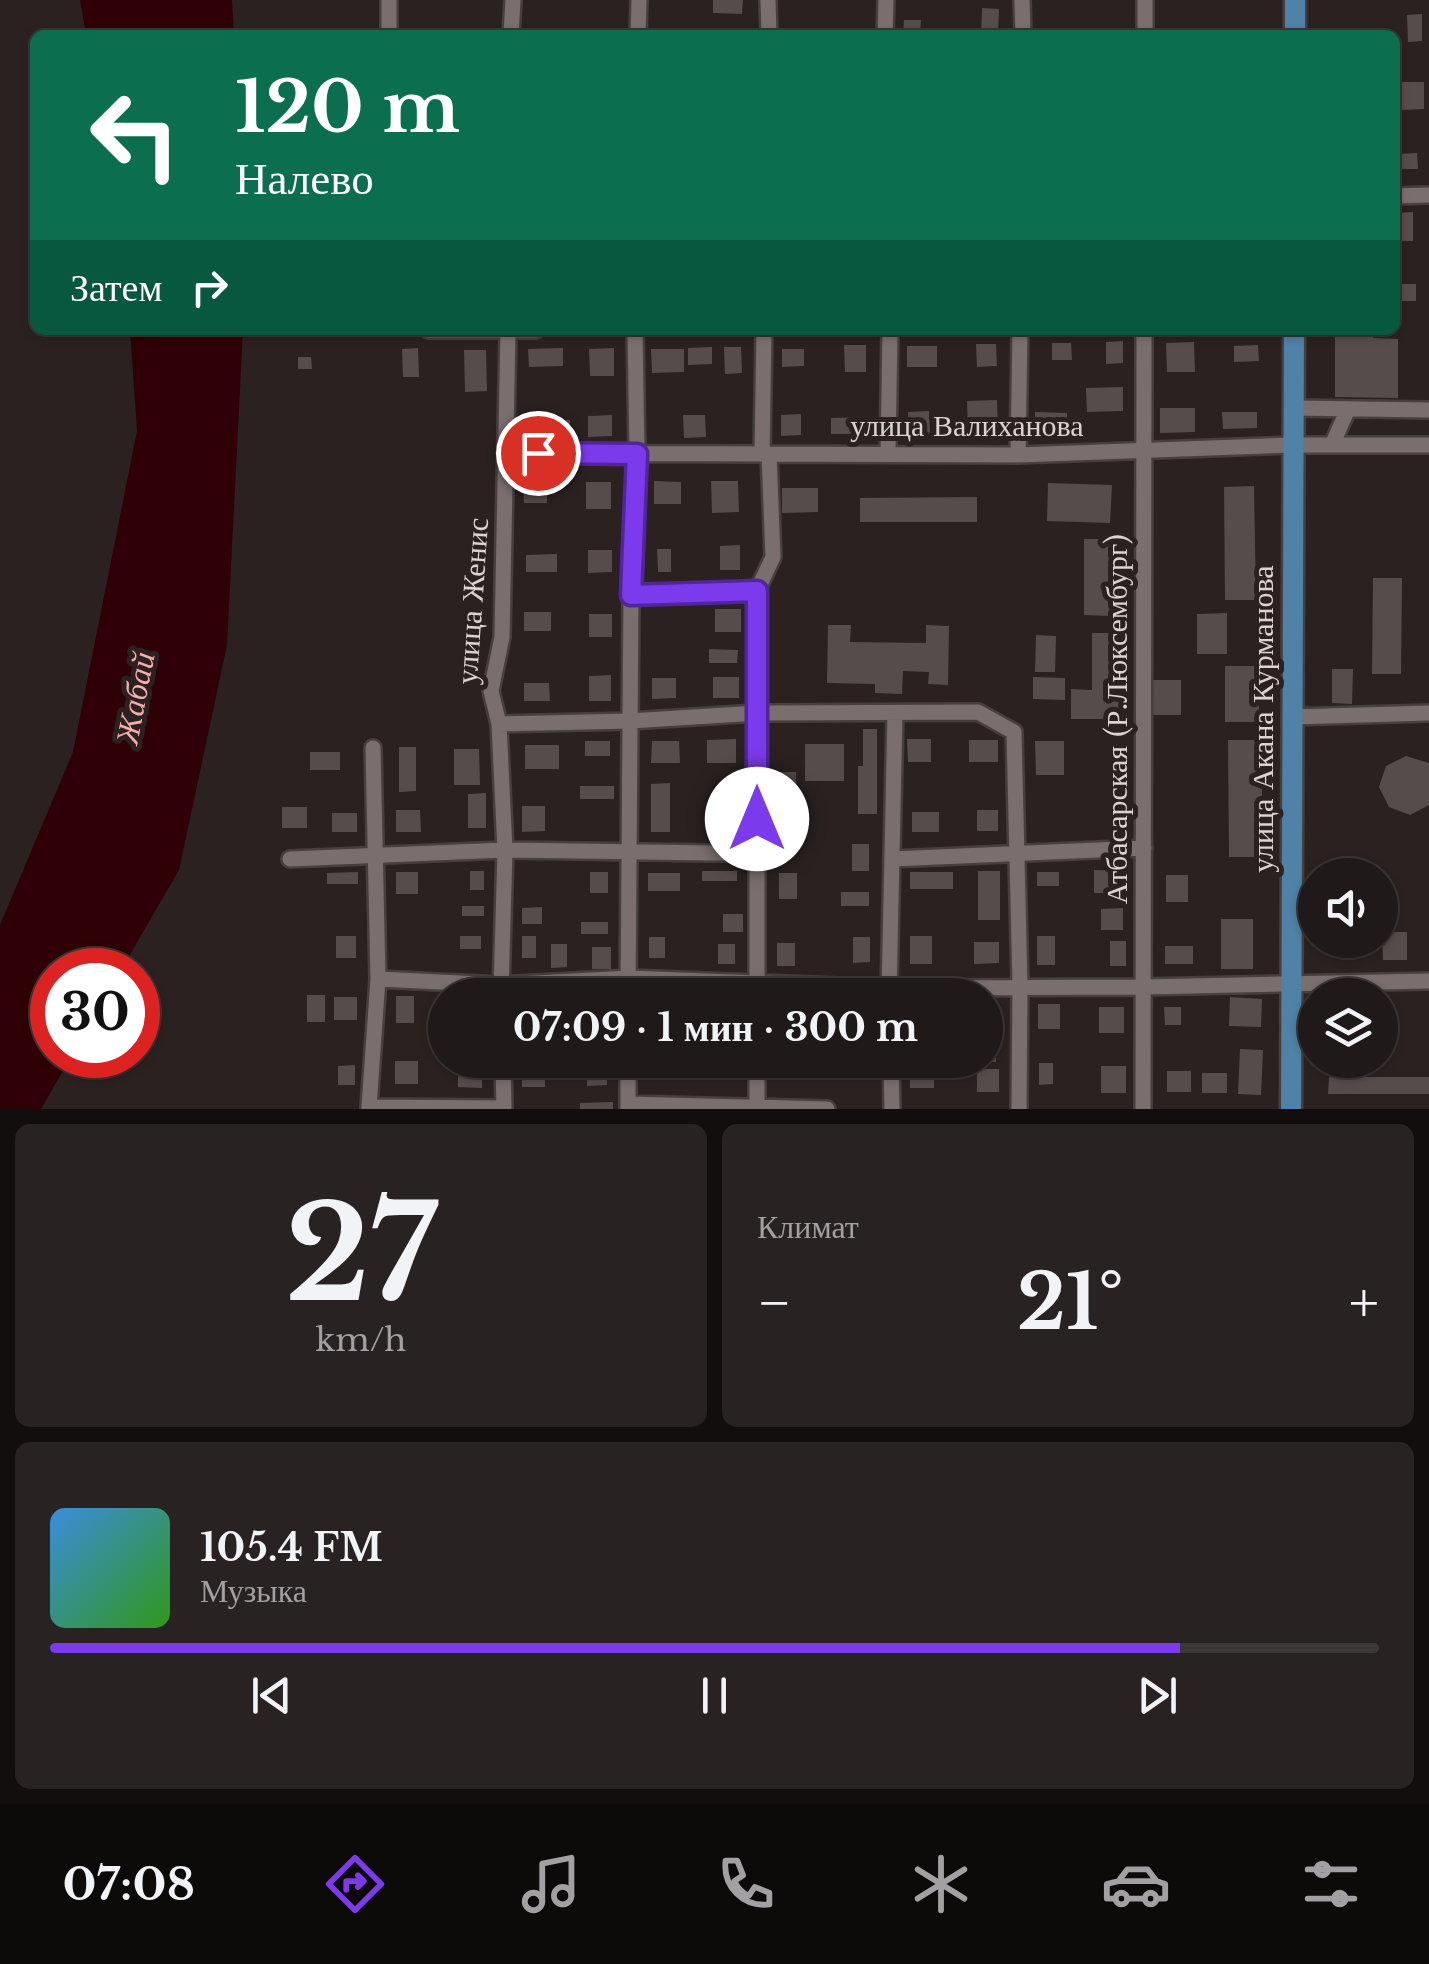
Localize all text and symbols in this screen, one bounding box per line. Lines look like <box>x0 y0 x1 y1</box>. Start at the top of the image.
text: 120 m <box>235 64 460 151</box>
icon: left <box>70 70 200 200</box>
text: Налево <box>235 150 374 206</box>
icon: right <box>182 260 237 315</box>
text: Затем <box>70 264 162 311</box>
street label: улица Валиханова <box>850 407 1084 444</box>
pin <box>496 411 581 496</box>
icon: arrive <box>511 426 566 481</box>
street label: улица Женис <box>448 517 496 685</box>
street label: Атбасарская (Р.Люксембург) <box>1098 534 1135 904</box>
street label: улица Акана Курманова <box>1244 565 1281 873</box>
water label: Жабай <box>106 648 164 749</box>
position arrow <box>705 767 809 871</box>
map controls <box>1298 858 1398 1078</box>
button: sound <box>1298 858 1398 958</box>
speed limit sign: 30 <box>30 948 160 1078</box>
button: layers <box>1298 978 1398 1078</box>
text: 07:09 · 1 мин · 300 m <box>513 1004 918 1051</box>
text: 27 <box>285 1174 437 1335</box>
text: Климат <box>757 1207 859 1247</box>
text: 21° <box>1017 1256 1124 1349</box>
text: − <box>757 1269 792 1337</box>
text: + <box>1349 1269 1379 1337</box>
text: km/h <box>316 1320 406 1360</box>
text: 105.4 FM <box>200 1524 383 1571</box>
text: Музыка <box>200 1571 307 1611</box>
icon: previous <box>244 1668 299 1723</box>
icon: pause <box>687 1668 742 1723</box>
icon: next <box>1130 1668 1185 1723</box>
icon: directions <box>320 1849 390 1919</box>
icon: music <box>516 1849 586 1919</box>
icon: phone <box>711 1849 781 1919</box>
icon: climate <box>906 1849 976 1919</box>
icon: car <box>1101 1849 1171 1919</box>
icon: filters <box>1296 1849 1366 1919</box>
text: 07:08 <box>63 1856 195 1912</box>

